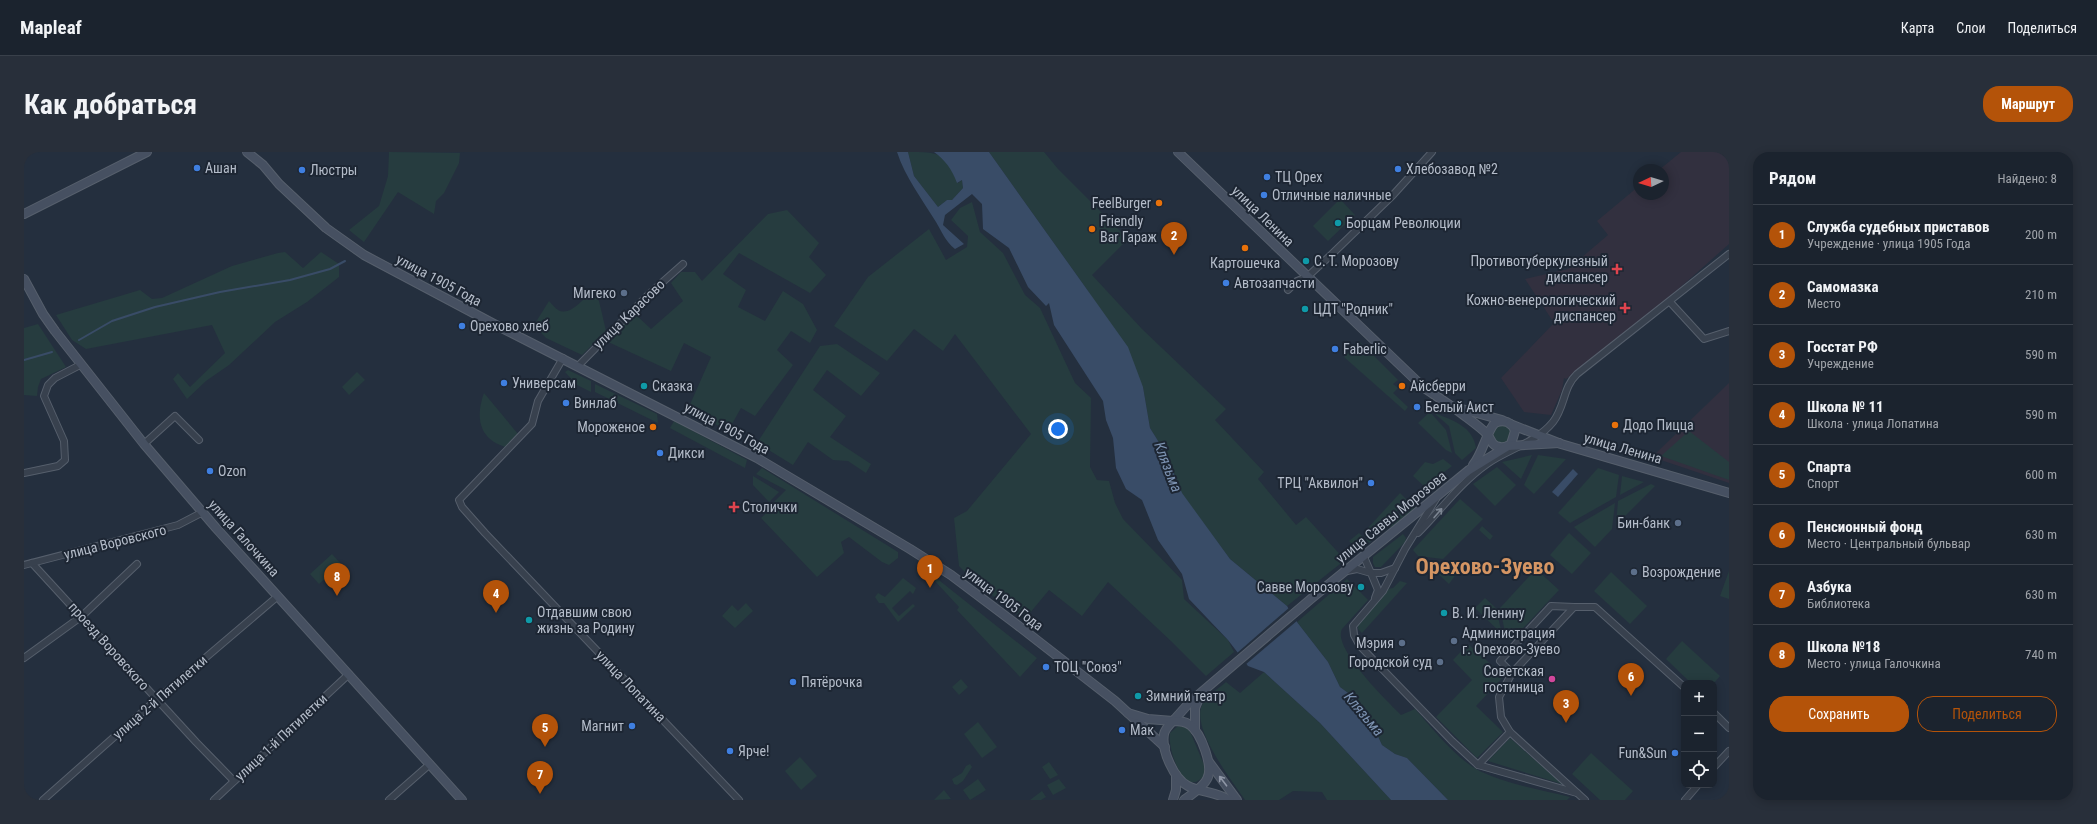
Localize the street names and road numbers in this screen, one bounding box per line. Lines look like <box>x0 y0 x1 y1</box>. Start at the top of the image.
street label: улица Ленина <box>1229 182 1297 250</box>
street label: улица 1905 Года <box>394 251 484 309</box>
street label: улица Карасово <box>590 276 668 352</box>
street label: улица 1905 Года <box>682 399 772 457</box>
street label: улица Ленина <box>1582 429 1664 467</box>
street label: улица Саввы Морозова <box>1333 468 1449 566</box>
street label: улица Галочкина <box>205 496 283 580</box>
street label: улица Воровского <box>62 522 168 562</box>
street label: улица 1905 Года <box>962 564 1046 634</box>
street label: проезд Воровского <box>65 599 153 693</box>
street label: улица Лопатина <box>593 647 669 725</box>
street label: улица 2-й Пятилетки <box>110 652 210 742</box>
street label: улица 1-й Пятилетки <box>232 690 330 784</box>

